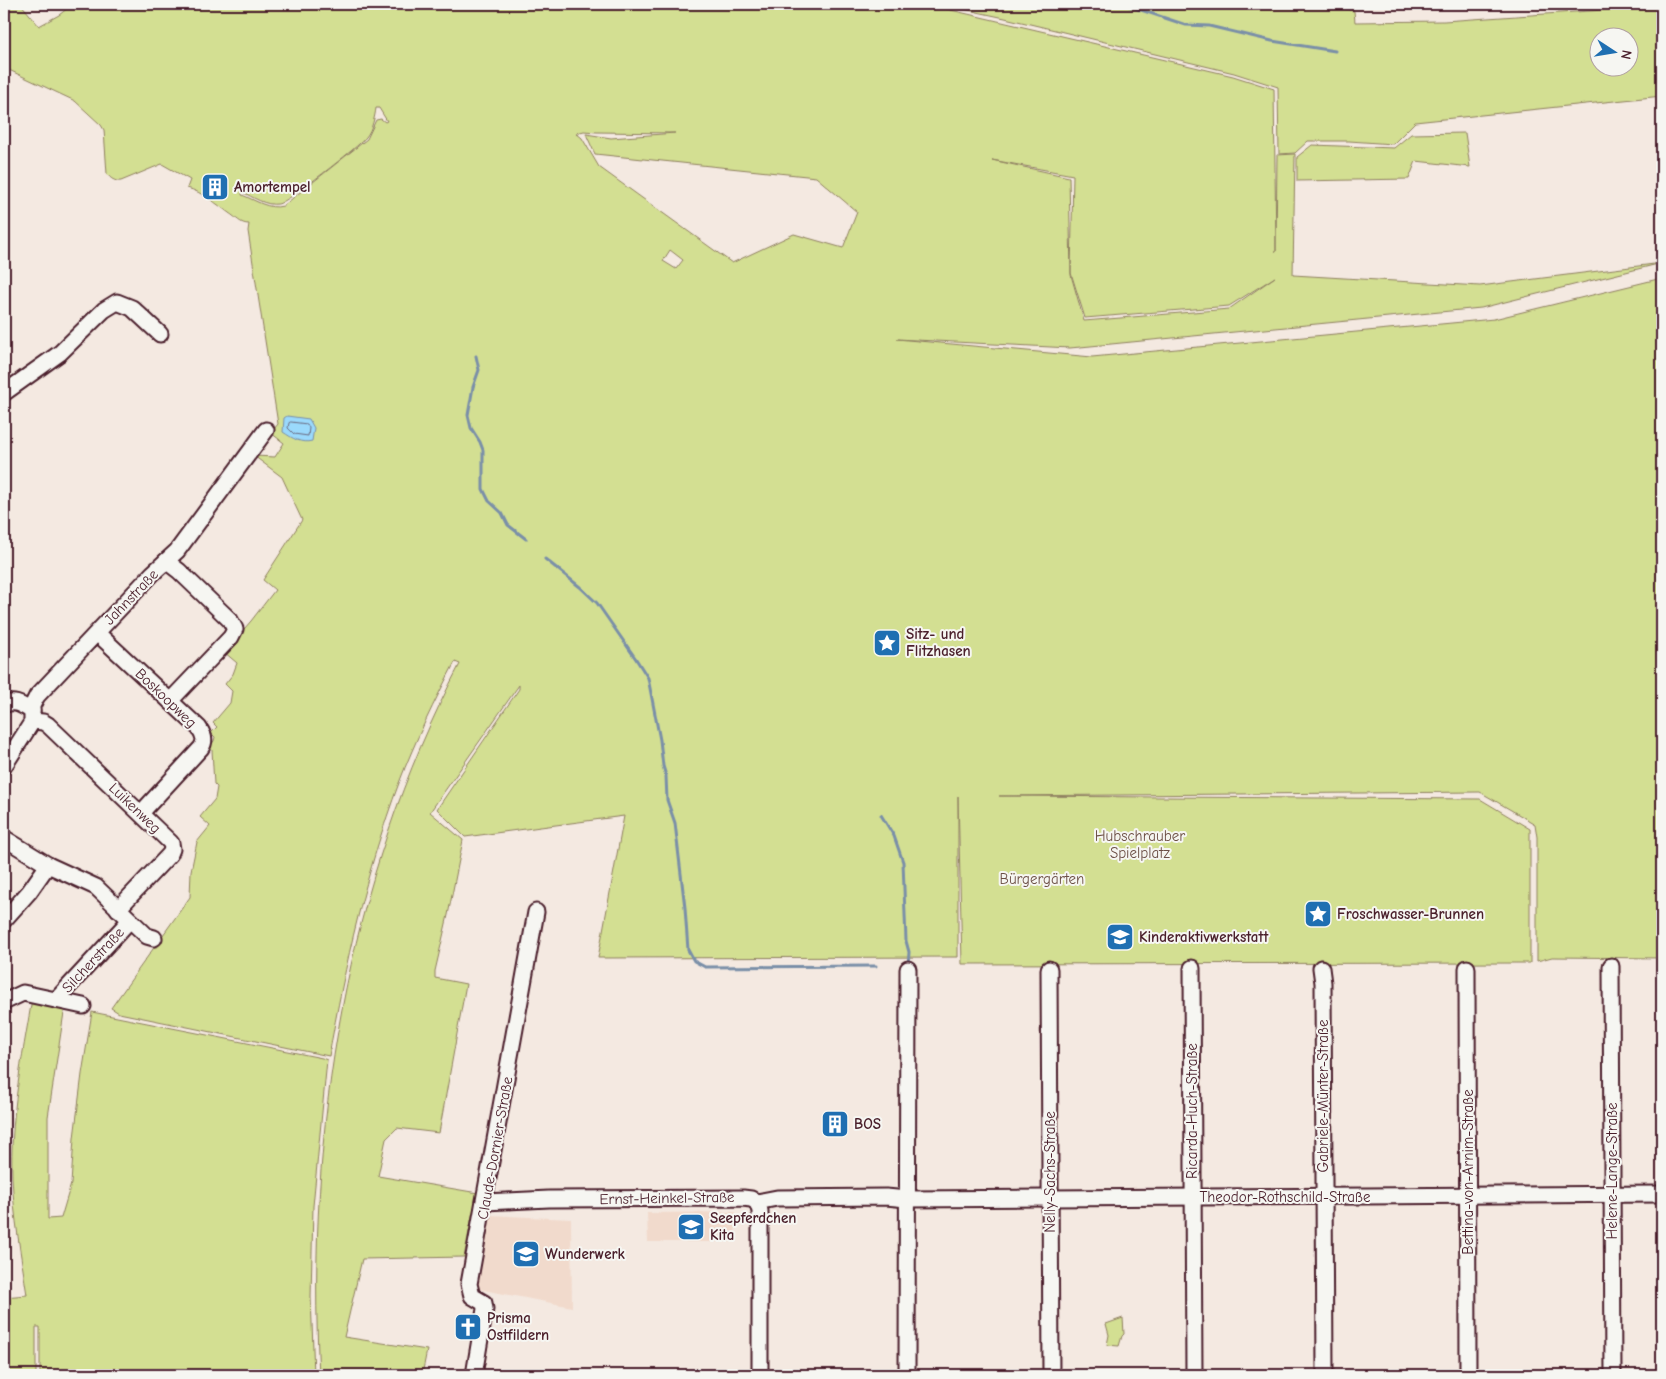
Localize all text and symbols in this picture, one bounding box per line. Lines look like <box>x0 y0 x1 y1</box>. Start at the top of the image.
north arrow <box>1588 28 1638 78</box>
text: N <box>1617 48 1635 61</box>
building icon: Amortempel <box>200 172 230 202</box>
place label: Amortempel <box>234 178 311 196</box>
street label: Jahnstraße <box>100 565 162 629</box>
place label: Sitz- und Flitzhasen <box>906 625 971 660</box>
place icon: Sitz- und Flitzhasen <box>872 628 902 658</box>
street label: Boskoopweg <box>132 664 200 732</box>
street label: Luikenweg <box>105 779 165 837</box>
park label: Hubschrauber Spielplatz <box>1095 827 1185 862</box>
park label: Bürgergärten <box>1000 870 1084 888</box>
place icon: Froschwasser-Brunnen <box>1303 899 1333 929</box>
place label: Froschwasser-Brunnen <box>1337 905 1484 923</box>
school or university icon: Kinderaktivwerkstatt <box>1105 922 1135 952</box>
street label: Silcherstraße <box>58 923 128 997</box>
place label: Kinderaktivwerkstatt <box>1139 928 1269 946</box>
street label: Gabriele-Münter-Straße <box>1314 1019 1332 1172</box>
street label: Ricarda-Huch-Straße <box>1183 1043 1201 1179</box>
street label: Claude-Dornier-Straße <box>474 1075 517 1221</box>
street label: Bettina-von-Arnim-Straße <box>1459 1089 1477 1255</box>
street label: Helene-Lange-Straße <box>1603 1102 1621 1240</box>
building icon: BOS <box>820 1109 850 1139</box>
street label: Nelly-Sachs-Straße <box>1041 1111 1059 1233</box>
place label: BOS <box>854 1115 881 1133</box>
street label: Ernst-Heinkel-Straße <box>599 1188 735 1208</box>
street label: Theodor-Rothschild-Straße <box>1199 1188 1371 1206</box>
place label: Seepferdchen Kita <box>710 1209 796 1244</box>
school or university icon: Seepferdchen Kita <box>676 1212 706 1242</box>
school or university icon: Wunderwerk <box>511 1239 541 1269</box>
place label: Wunderwerk <box>545 1245 626 1263</box>
place label: Prisma Ostfildern <box>487 1309 549 1344</box>
church icon: Prisma Ostfildern <box>453 1312 483 1342</box>

